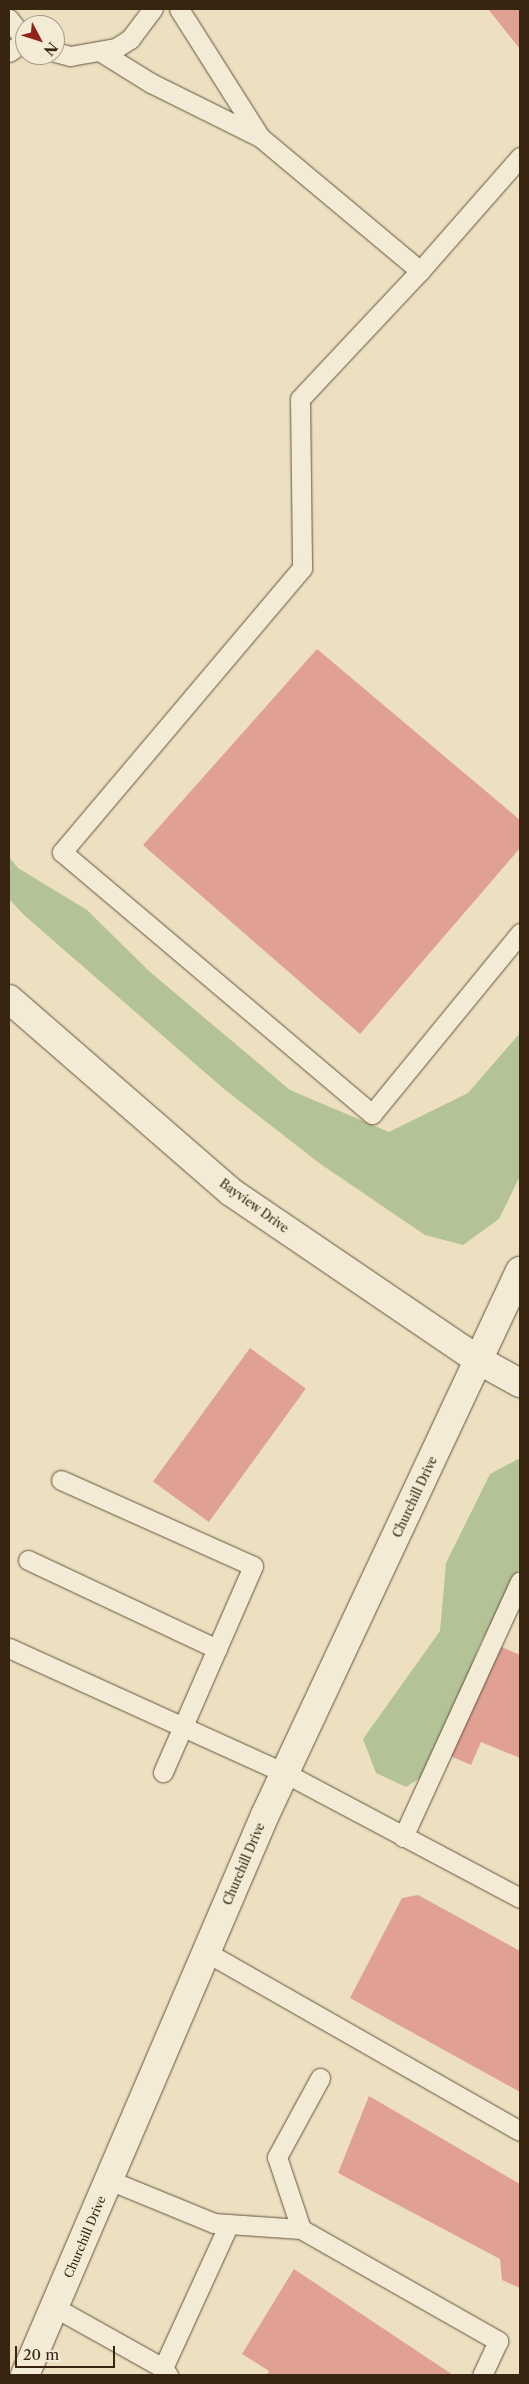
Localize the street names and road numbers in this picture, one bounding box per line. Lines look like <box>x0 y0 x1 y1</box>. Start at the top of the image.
street label: Bayview Drive <box>217 1176 291 1236</box>
street label: Churchill Drive <box>390 1454 440 1540</box>
street label: Churchill Drive <box>220 1821 268 1907</box>
street label: Churchill Drive <box>61 2194 109 2280</box>

